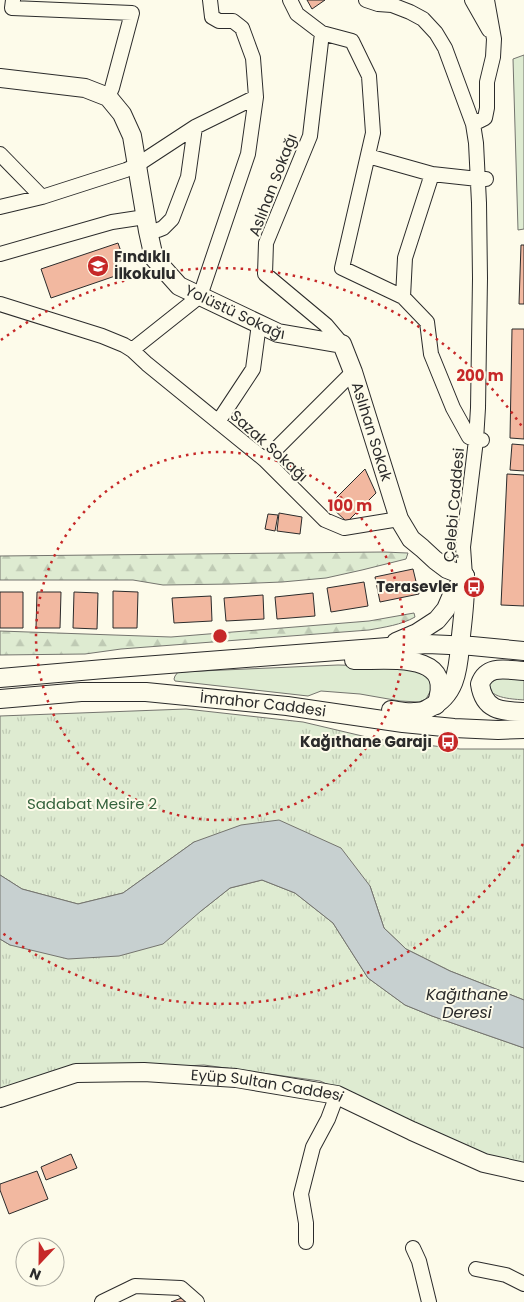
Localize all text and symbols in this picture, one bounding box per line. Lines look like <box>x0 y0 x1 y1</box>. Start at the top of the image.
street label: Aslıhan Sokağı <box>243 130 302 239</box>
place label: Fındıklı İlkokulu <box>114 246 176 284</box>
school or university icon: Fındıklı İlkokulu <box>86 254 110 278</box>
street label: Yolüstü Sokağı <box>182 279 287 344</box>
text: 200 m <box>456 365 504 386</box>
street label: Aslıhan Sokak <box>347 379 398 484</box>
street label: Sazak Sokağı <box>226 405 313 486</box>
street label: Çelebi Caddesi <box>438 447 469 563</box>
text: 100 m <box>328 495 372 516</box>
bus stop icon: Terasevler <box>462 575 486 599</box>
place label: Terasevler <box>376 576 459 597</box>
centre of rings <box>211 627 229 645</box>
street label: İmrahor Caddesi <box>199 686 327 722</box>
bus stop icon: Kağıthane Garajı <box>436 730 460 754</box>
place label: Kağıthane Garajı <box>300 731 432 752</box>
park label: Sadabat Mesire 2 <box>27 793 157 814</box>
water label: Kağıthane Deresi <box>426 983 508 1024</box>
street label: Eyüp Sultan Caddesi <box>190 1064 348 1107</box>
north arrow <box>15 1237 65 1287</box>
text: N <box>27 1263 44 1285</box>

